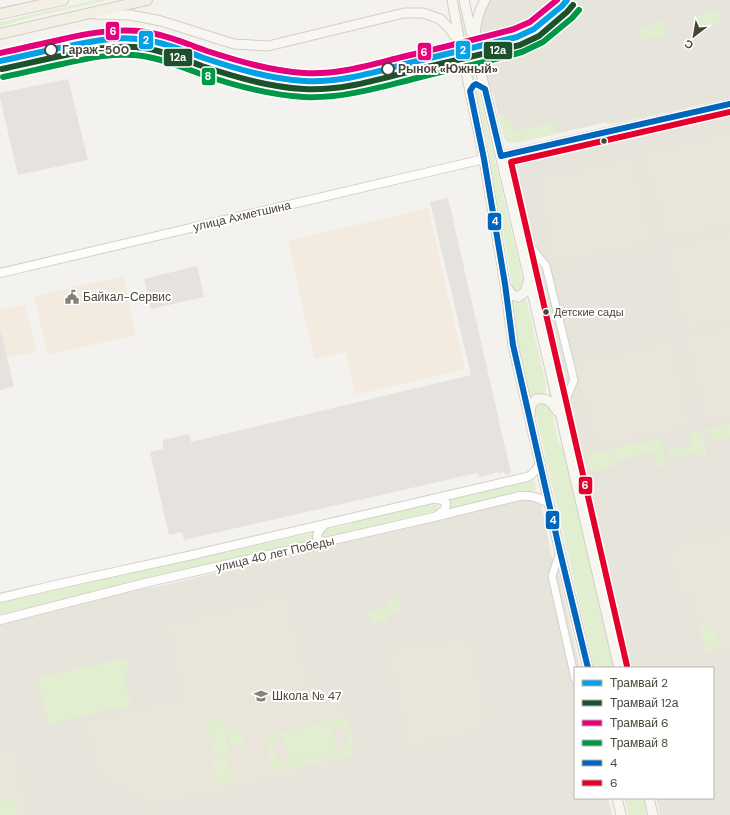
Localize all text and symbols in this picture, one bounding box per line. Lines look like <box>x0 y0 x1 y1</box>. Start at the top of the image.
north arrow <box>674 16 714 56</box>
line badge: 6 <box>105 21 120 41</box>
text: 6 <box>110 24 117 38</box>
line badge: 2 <box>138 30 154 50</box>
text: 2 <box>143 33 149 47</box>
text: С <box>682 36 696 53</box>
line badge: 2 <box>455 40 471 60</box>
line badge: 12а <box>483 41 513 60</box>
place label: Гараж-500 <box>62 42 129 58</box>
line badge: 6 <box>417 42 432 61</box>
marker: Гараж-500 <box>44 43 58 57</box>
text: 2 <box>460 43 466 57</box>
text: 12а <box>490 43 507 57</box>
text: 6 <box>421 45 428 59</box>
line badge: 12а <box>163 48 193 67</box>
text: 12а <box>170 50 187 64</box>
place label: Рынок «Южный» <box>398 61 498 77</box>
marker: Рынок «Южный» <box>381 62 395 76</box>
line badge: 8 <box>201 67 216 86</box>
text: 8 <box>205 69 212 83</box>
unlabelled marker <box>599 136 609 146</box>
street label: улица Ахметшина <box>192 197 293 235</box>
line badge: 4 <box>487 212 502 231</box>
text: 4 <box>491 214 499 228</box>
public building icon: Байкал-Сервис <box>64 289 80 305</box>
place label: Байкал-Сервис <box>83 289 171 305</box>
place label: Детские сады <box>554 305 624 319</box>
marker: Детские сады <box>541 307 551 317</box>
line badge: 6 <box>578 476 593 495</box>
text: 6 <box>582 478 589 492</box>
line badge: 4 <box>545 510 560 530</box>
text: 4 <box>549 513 557 527</box>
street label: улица 40 лет Победы <box>214 533 336 575</box>
legend <box>574 667 714 799</box>
text: Трамвай 2 <box>610 675 668 691</box>
school or university icon: Школа № 47 <box>253 688 269 704</box>
place label: Школа № 47 <box>272 688 341 704</box>
text: Трамвай 12а <box>610 695 679 711</box>
text: Трамвай 6 <box>610 715 669 731</box>
text: Трамвай 8 <box>610 735 668 751</box>
text: 4 <box>610 755 617 771</box>
text: 6 <box>610 775 618 791</box>

